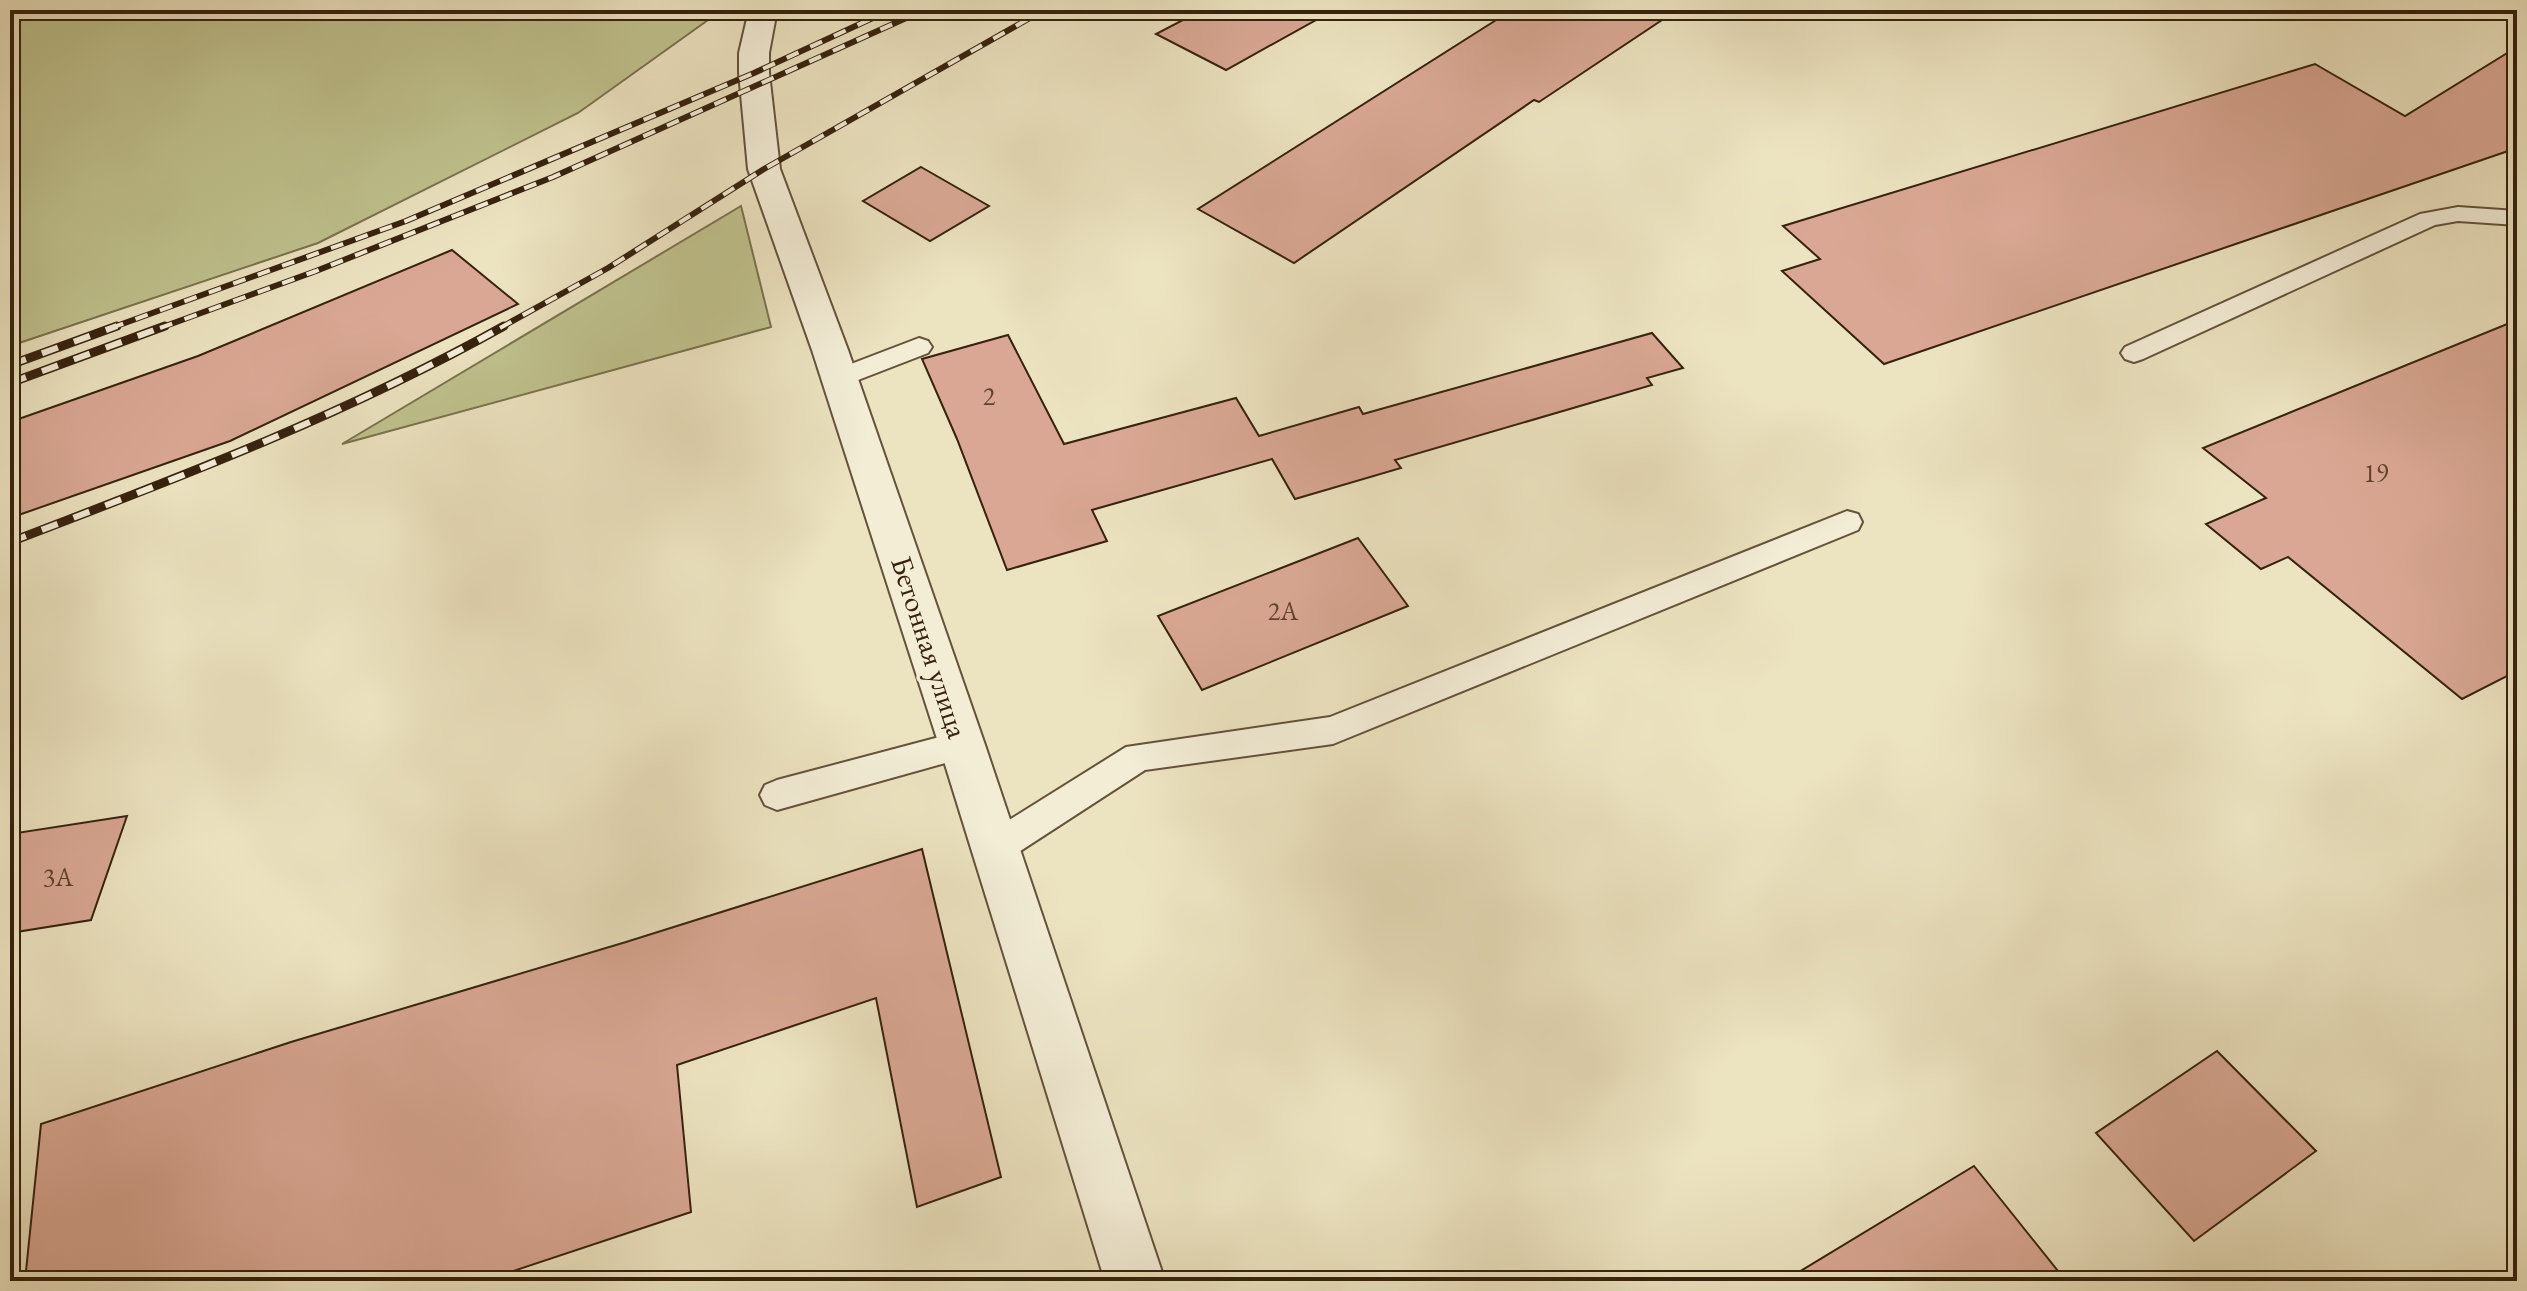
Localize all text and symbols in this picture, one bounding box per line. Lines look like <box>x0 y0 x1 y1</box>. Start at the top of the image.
house number: 2 <box>983 379 996 413</box>
house number: 19 <box>2364 456 2389 490</box>
street label: Бетонная улица <box>882 551 978 743</box>
house number: 2А <box>1268 594 1299 628</box>
house number: 3А <box>43 860 74 894</box>

